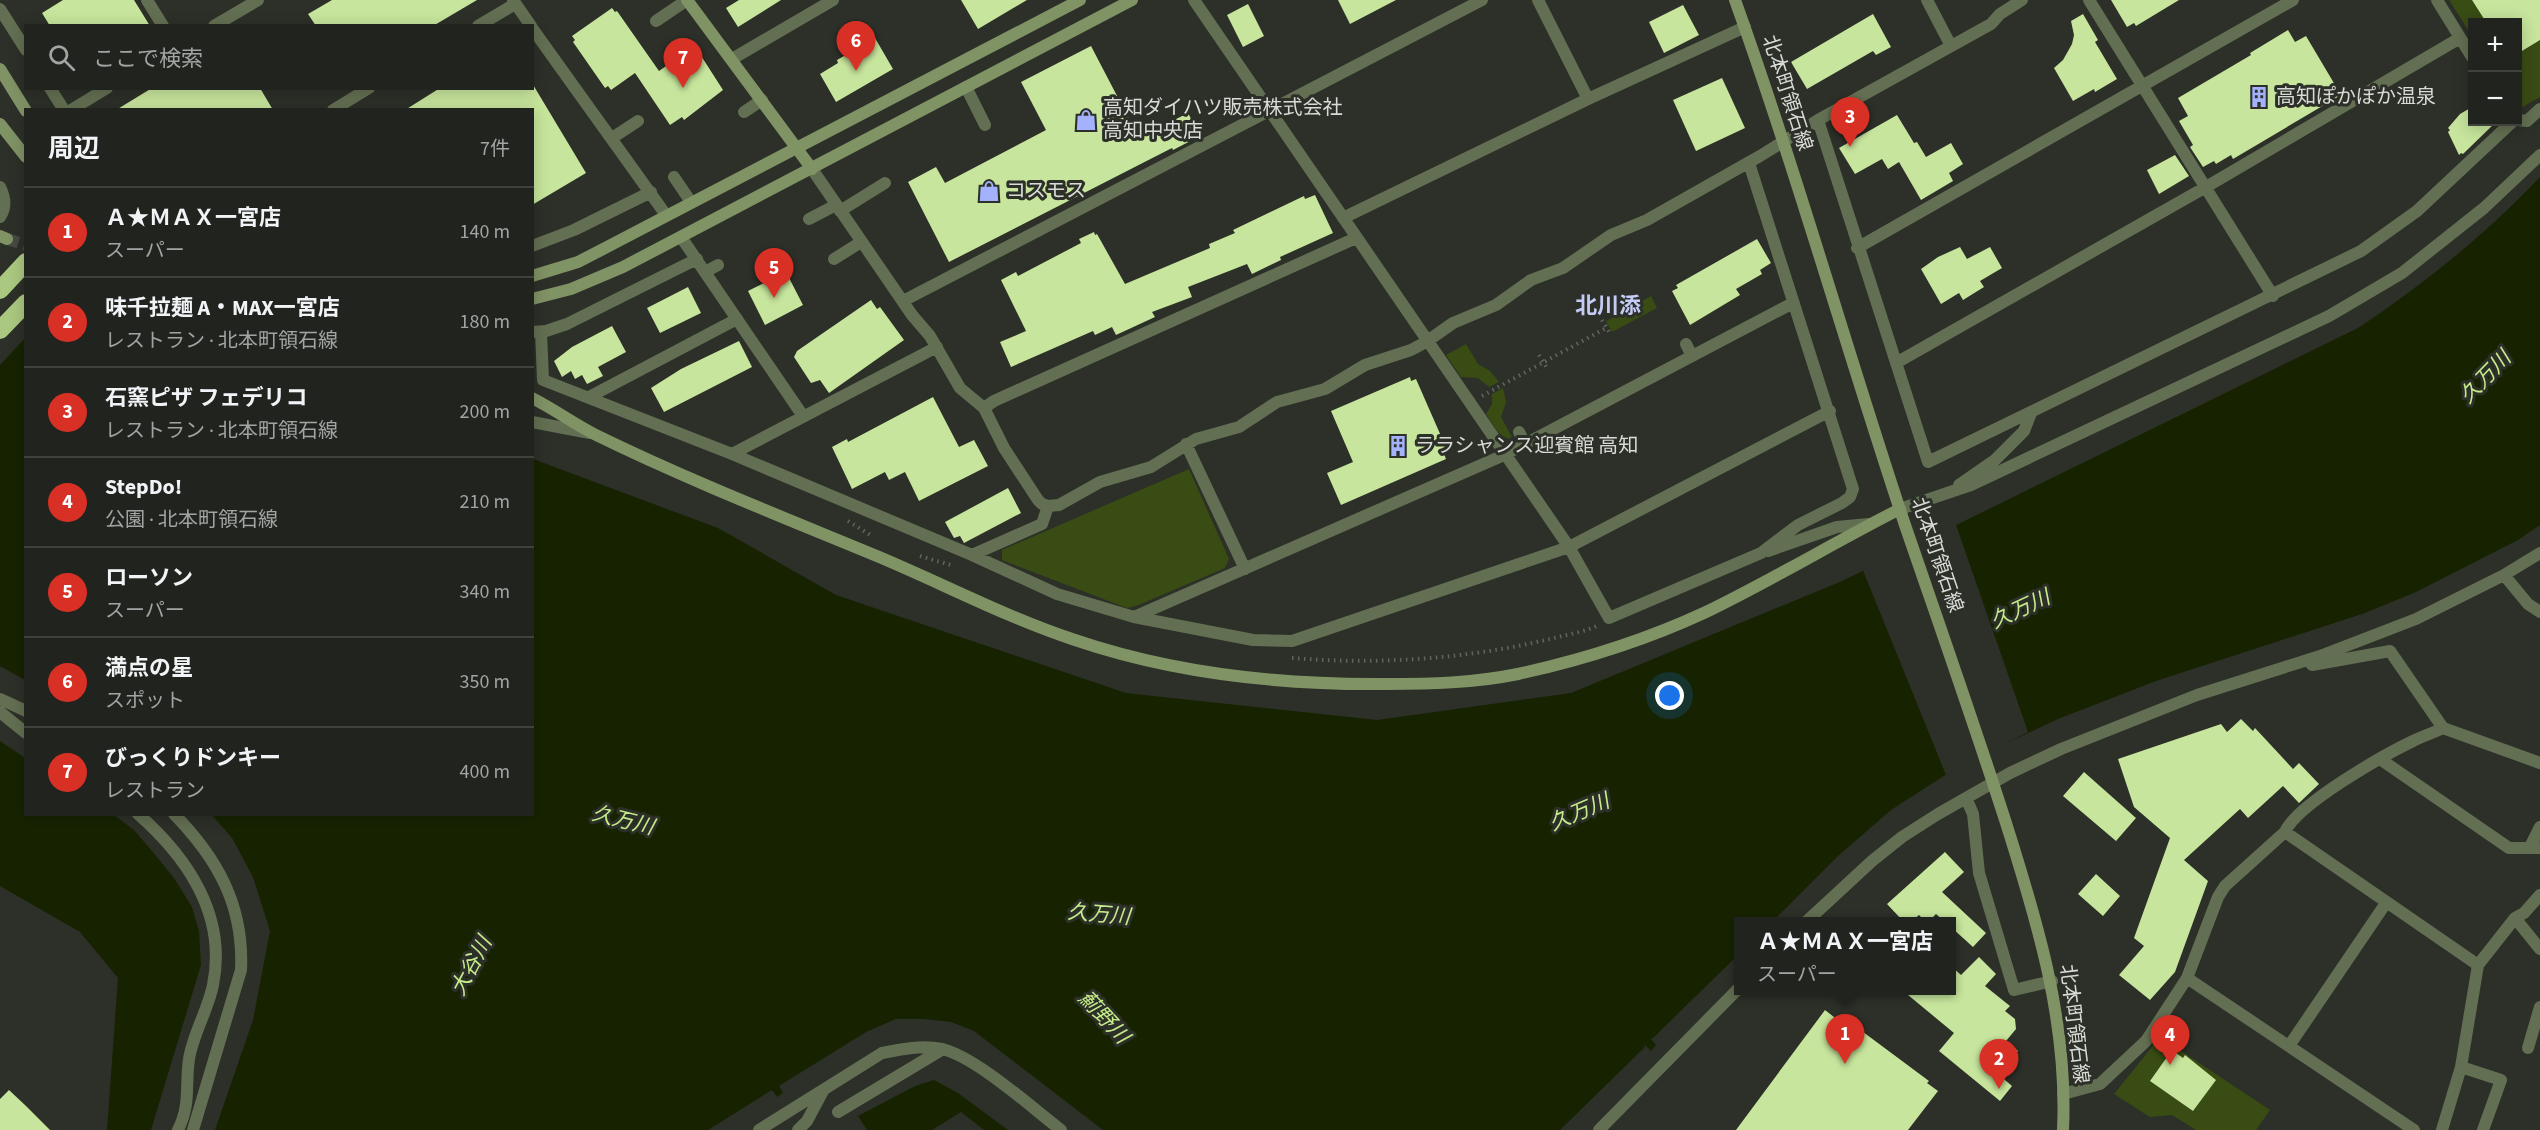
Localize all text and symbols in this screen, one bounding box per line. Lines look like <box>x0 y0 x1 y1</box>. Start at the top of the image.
map controls <box>2468 18 2522 126</box>
button: + <box>2468 18 2522 72</box>
pin: 6 <box>836 22 876 71</box>
search box <box>24 24 534 90</box>
street label: 北本町領石線 <box>1755 32 1819 154</box>
pin: 7 <box>664 38 702 88</box>
icon: search <box>45 41 78 74</box>
text: ここで検索 <box>93 43 203 75</box>
button: − <box>2468 72 2522 126</box>
place label: 高知ぽかぽか温泉 <box>2276 83 2436 111</box>
building icon: 高知ぽかぽか温泉 <box>2247 85 2271 109</box>
place label: 高知ダイハツ販売株式会社 高知中央店 <box>1103 94 1343 145</box>
pin: 3 <box>1830 98 1870 147</box>
shop icon: 高知ダイハツ販売株式会社 高知中央店 <box>1074 108 1098 132</box>
text: 周辺 <box>48 130 100 167</box>
text: 7件 <box>480 135 510 163</box>
place label: コスモス <box>1006 177 1086 205</box>
shop icon: コスモス <box>977 179 1001 203</box>
text: Ａ★ＭＡＸ一宮店 <box>105 202 281 234</box>
text: 1 <box>62 218 73 246</box>
text: 140 m <box>460 218 510 246</box>
text: スーパー <box>105 237 185 265</box>
pin: 5 <box>754 248 794 298</box>
district label: 北川添 <box>1575 290 1641 322</box>
text: 味千拉麺 A・MAX一宮店 <box>105 292 340 324</box>
text: 2 <box>62 308 73 336</box>
text: 180 m <box>460 308 510 336</box>
text: レストラン · 北本町領石線 <box>105 327 338 355</box>
water label: 久万川 <box>2452 342 2519 410</box>
text: 石窯ピザ フェデリコ <box>105 382 307 414</box>
text: 3 <box>62 398 73 426</box>
text: 200 m <box>460 398 510 426</box>
text: レストラン · 北本町領石線 <box>105 417 338 445</box>
place label: ララシャンス迎賓館 高知 <box>1415 432 1638 460</box>
building icon: ララシャンス迎賓館 高知 <box>1386 434 1410 458</box>
text: StepDo! <box>105 471 182 503</box>
text: 4 <box>62 488 73 516</box>
text: 210 m <box>460 488 510 516</box>
street label: 北本町領石線 <box>1904 494 1970 616</box>
text: 公園 · 北本町領石線 <box>105 506 278 534</box>
text: ローソン <box>105 562 193 594</box>
text: 5 <box>62 578 73 606</box>
text: 340 m <box>460 578 510 606</box>
water label: 久万川 <box>1985 581 2057 636</box>
text: スーパー <box>105 597 185 625</box>
text: 満点の星 <box>105 652 193 684</box>
text: 6 <box>62 668 73 696</box>
text: 350 m <box>460 668 510 696</box>
your location <box>1655 681 1684 710</box>
text: スポット <box>105 687 185 715</box>
text: びっくりドンキー <box>105 742 281 774</box>
text: 7 <box>62 758 73 786</box>
text: 400 m <box>460 758 510 786</box>
text: レストラン <box>105 777 205 805</box>
water label: 久万川 <box>1544 785 1616 838</box>
water label: 久万川 <box>589 798 659 843</box>
water label: 久万川 <box>1066 896 1134 932</box>
popup <box>1734 917 1956 995</box>
text: Ａ★ＭＡＸ一宮店 <box>1757 926 1933 958</box>
water label: 大谷川 <box>443 929 500 1001</box>
text: スーパー <box>1757 961 1837 989</box>
street label: 北本町領石線 <box>2053 963 2095 1085</box>
water label: 薊野川 <box>1072 984 1138 1052</box>
pin: 1 <box>1826 1014 1864 1064</box>
pin: 4 <box>2150 1016 2190 1065</box>
pin: 2 <box>1980 1040 2018 1089</box>

